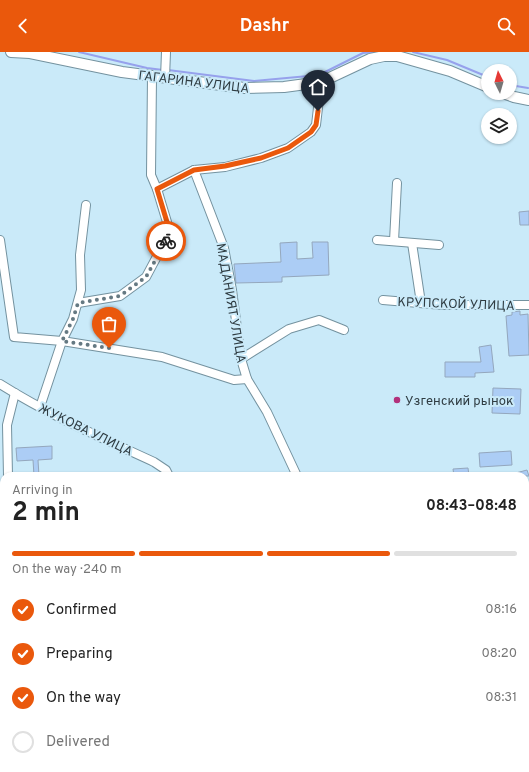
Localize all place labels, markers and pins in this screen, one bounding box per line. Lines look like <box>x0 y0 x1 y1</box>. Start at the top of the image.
pin <box>301 70 335 111</box>
pin <box>92 307 126 348</box>
place label: Узгенский рынок <box>405 394 513 410</box>
marker: Узгенский рынок <box>392 395 402 405</box>

